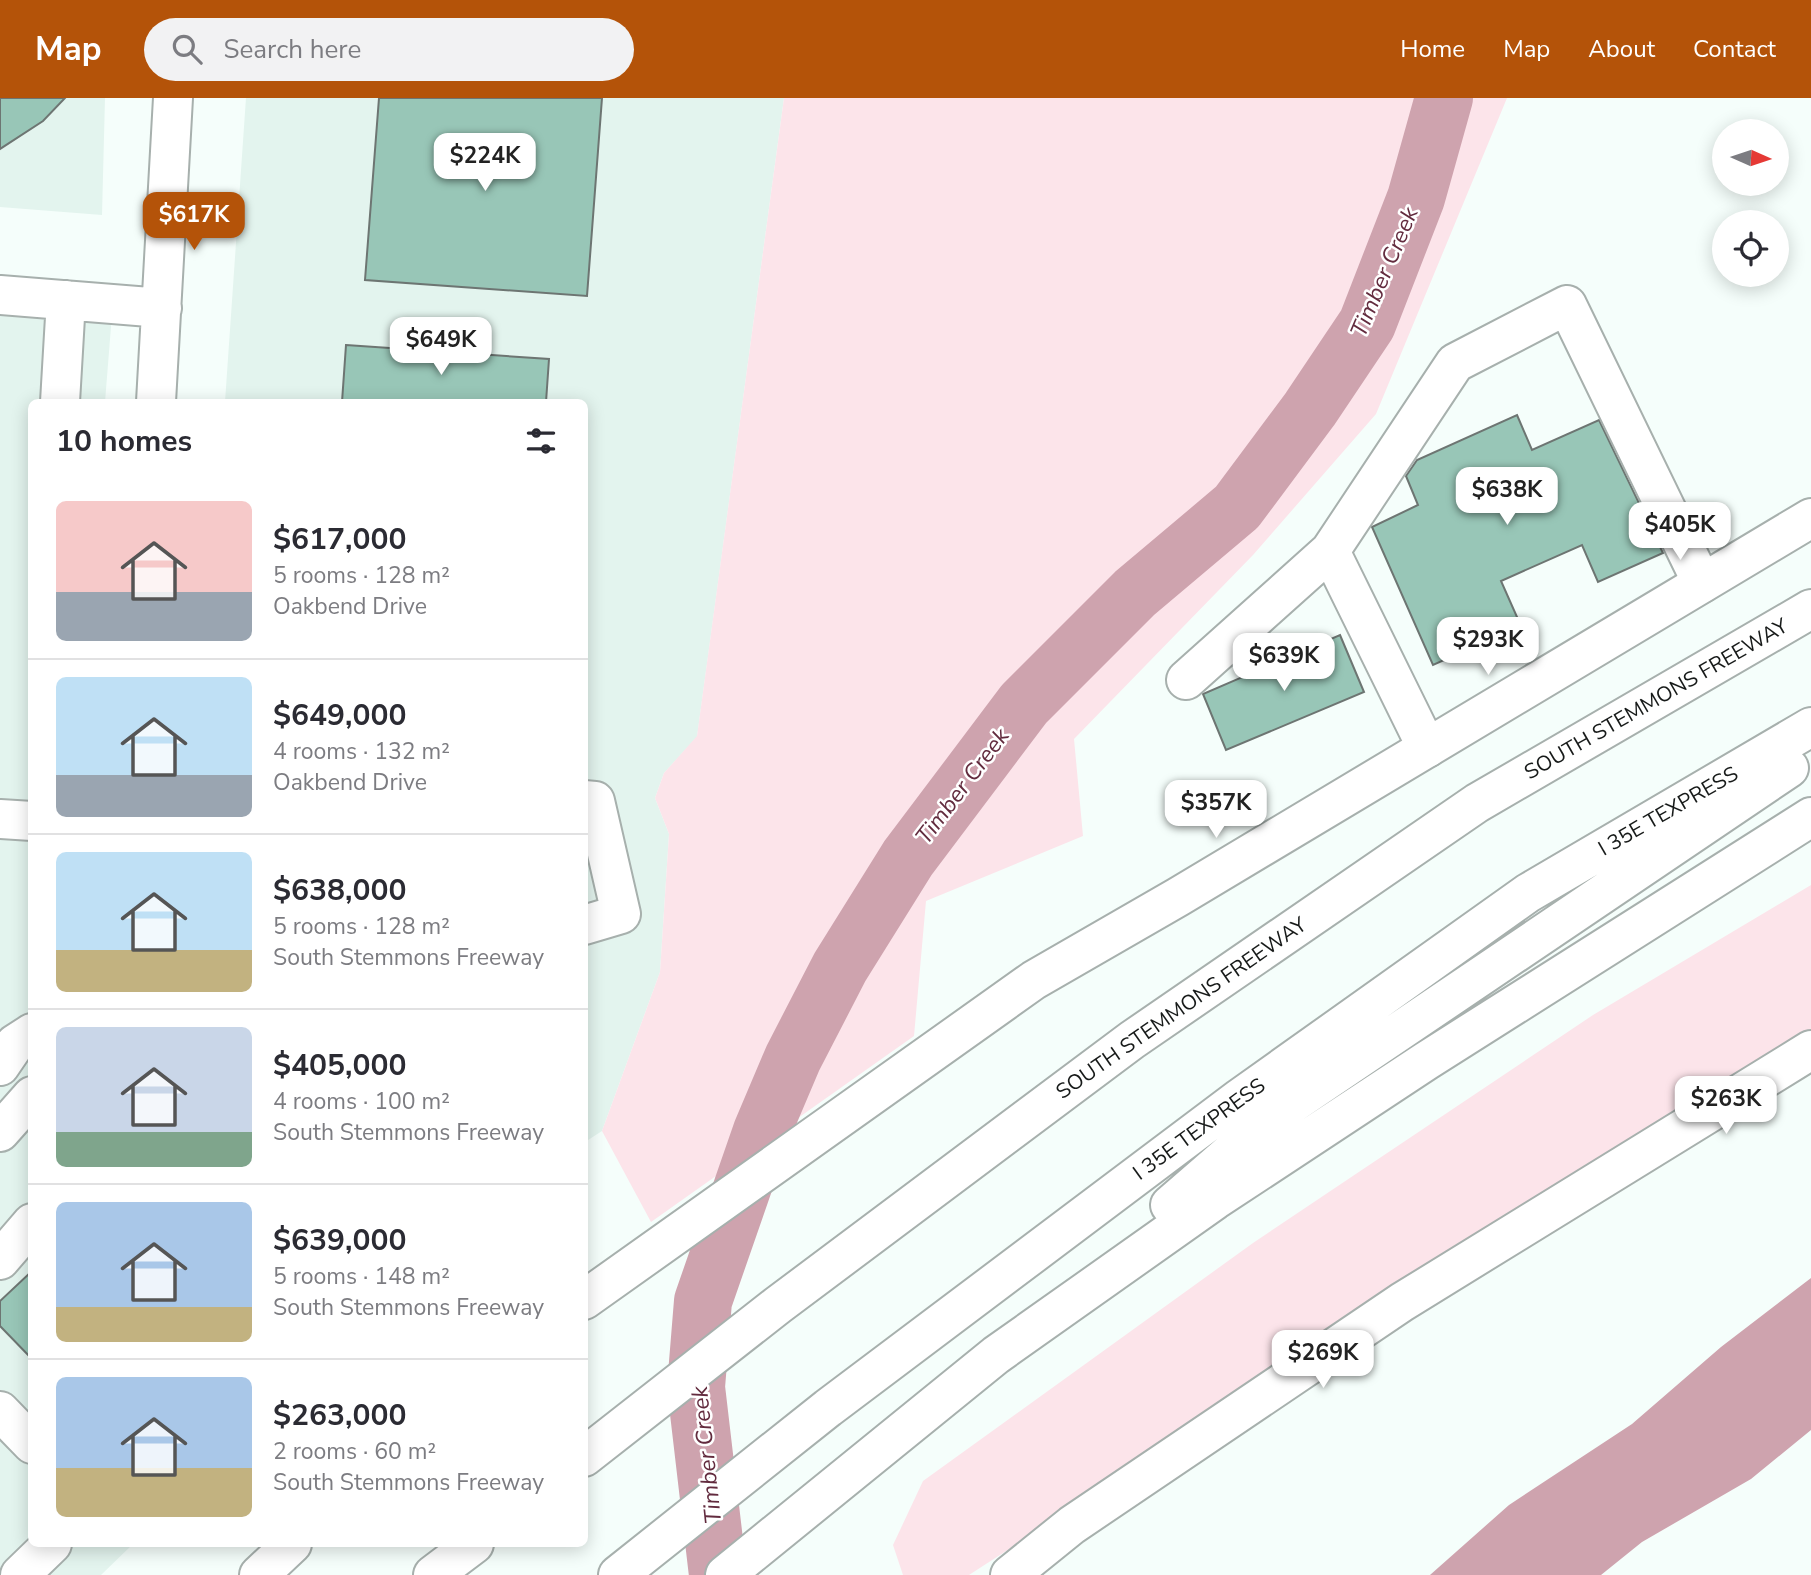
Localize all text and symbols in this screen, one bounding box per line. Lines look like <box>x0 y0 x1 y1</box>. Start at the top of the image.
search box <box>144 18 634 81</box>
text: Map <box>35 27 102 72</box>
icon: search <box>168 30 206 68</box>
text: Search here <box>224 32 361 67</box>
text: Home <box>1400 33 1465 65</box>
text: Map <box>1503 33 1550 65</box>
text: About <box>1588 33 1655 65</box>
text: Contact <box>1693 33 1776 65</box>
north arrow <box>1712 119 1788 196</box>
map controls <box>1712 119 1789 287</box>
pin: $224K <box>436 134 534 193</box>
text: $224K <box>450 140 520 171</box>
pin: $617K <box>145 192 243 252</box>
text: $617K <box>159 199 229 230</box>
water label: Timber Creek <box>1343 202 1426 342</box>
button: locate <box>1712 210 1789 287</box>
pin: $649K <box>392 317 490 377</box>
text: $649K <box>406 324 476 355</box>
text: 10 homes <box>56 421 192 462</box>
icon: filters <box>522 422 560 460</box>
pin: $638K <box>1458 468 1556 527</box>
text: $638K <box>1472 474 1542 505</box>
pin: $405K <box>1631 503 1729 562</box>
text: $405K <box>1645 509 1715 540</box>
text: $617,000 <box>273 519 406 560</box>
icon: home <box>112 529 196 613</box>
text: 5 rooms · 128 m² <box>273 560 450 591</box>
text: Oakbend Drive <box>273 591 427 622</box>
street label: SOUTH STEMMONS FREEWAY <box>1519 612 1793 786</box>
pin: $293K <box>1439 618 1537 677</box>
text: $293K <box>1453 624 1523 655</box>
pin: $639K <box>1235 634 1333 693</box>
text: $639K <box>1249 640 1319 671</box>
text: $649,000 <box>273 695 406 736</box>
icon: home <box>112 705 196 789</box>
water label: Timber Creek <box>908 721 1017 851</box>
text: 4 rooms · 132 m² <box>273 736 450 767</box>
street label: I 35E TEXPRESS <box>1593 760 1743 862</box>
text: Oakbend Drive <box>273 767 427 798</box>
pin: $357K <box>1167 780 1265 840</box>
text: $357K <box>1181 787 1251 818</box>
text: $638,000 <box>273 870 406 911</box>
icon: home <box>112 880 196 964</box>
street label: SOUTH STEMMONS FREEWAY <box>1050 910 1312 1106</box>
text: 5 rooms · 128 m² <box>273 911 450 942</box>
text: South Stemmons Freeway <box>273 942 544 973</box>
text: $405,000 <box>273 1045 406 1086</box>
icon: home <box>112 1055 196 1139</box>
street label: I 35E TEXPRESS <box>1127 1071 1271 1187</box>
pin: $263K <box>1677 1076 1775 1136</box>
text: $263K <box>1691 1083 1761 1114</box>
text: 4 rooms · 100 m² <box>273 1086 450 1117</box>
text: South Stemmons Freeway <box>273 1117 544 1148</box>
text: $639,000 <box>273 1220 406 1261</box>
icon: home <box>112 1230 196 1314</box>
text: 5 rooms · 148 m² <box>273 1261 450 1292</box>
text: South Stemmons Freeway <box>273 1292 544 1323</box>
pin: $269K <box>1274 1330 1372 1390</box>
text: $269K <box>1288 1337 1358 1368</box>
water label: Timber Creek <box>684 1384 729 1525</box>
text: $263,000 <box>273 1395 406 1436</box>
icon: home <box>112 1405 196 1489</box>
text: 2 rooms · 60 m² <box>273 1436 436 1467</box>
text: South Stemmons Freeway <box>273 1467 544 1498</box>

